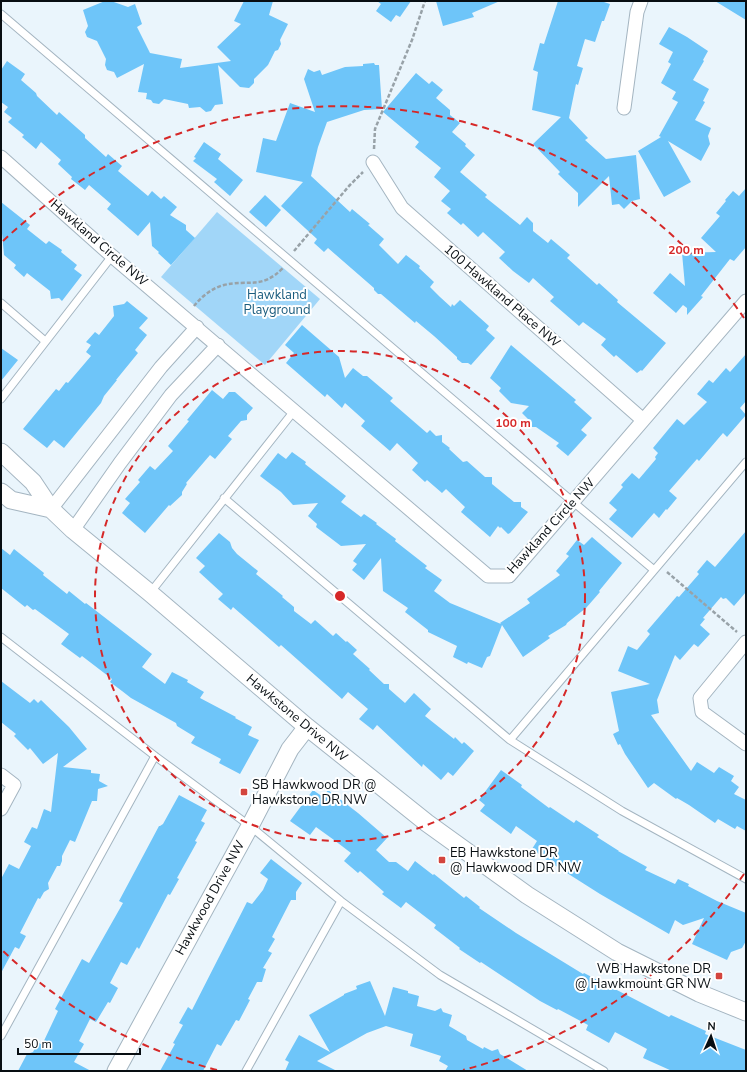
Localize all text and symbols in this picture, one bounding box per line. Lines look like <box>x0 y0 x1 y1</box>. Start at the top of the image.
street label: Hawkland Circle NW <box>46 196 152 290</box>
street label: 100 Hawkland Place NW <box>440 240 564 352</box>
text: 200 m <box>668 242 704 258</box>
park label: Hawkland Playground <box>243 286 311 319</box>
text: 100 m <box>495 415 531 431</box>
street label: Hawkland Circle NW <box>503 474 599 578</box>
centre of rings <box>333 589 347 603</box>
street label: Hawkstone Drive NW <box>242 670 352 766</box>
place label: SB Hawkwood DR @ Hawkstone DR NW <box>252 776 376 809</box>
marker: SB Hawkwood DR @ Hawkstone DR NW <box>239 787 249 797</box>
street label: Hawkwood Drive NW <box>171 838 249 958</box>
place label: EB Hawkstone DR @ Hawkwood DR NW <box>450 844 581 877</box>
marker: EB Hawkstone DR @ Hawkwood DR NW <box>437 855 447 865</box>
place label: WB Hawkstone DR @ Hawkmount GR NW <box>575 960 711 993</box>
marker: WB Hawkstone DR @ Hawkmount GR NW <box>714 971 724 981</box>
north arrow <box>691 1016 731 1056</box>
text: N <box>707 1019 716 1034</box>
scale bar <box>18 1030 140 1056</box>
text: 50 m <box>24 1036 52 1052</box>

